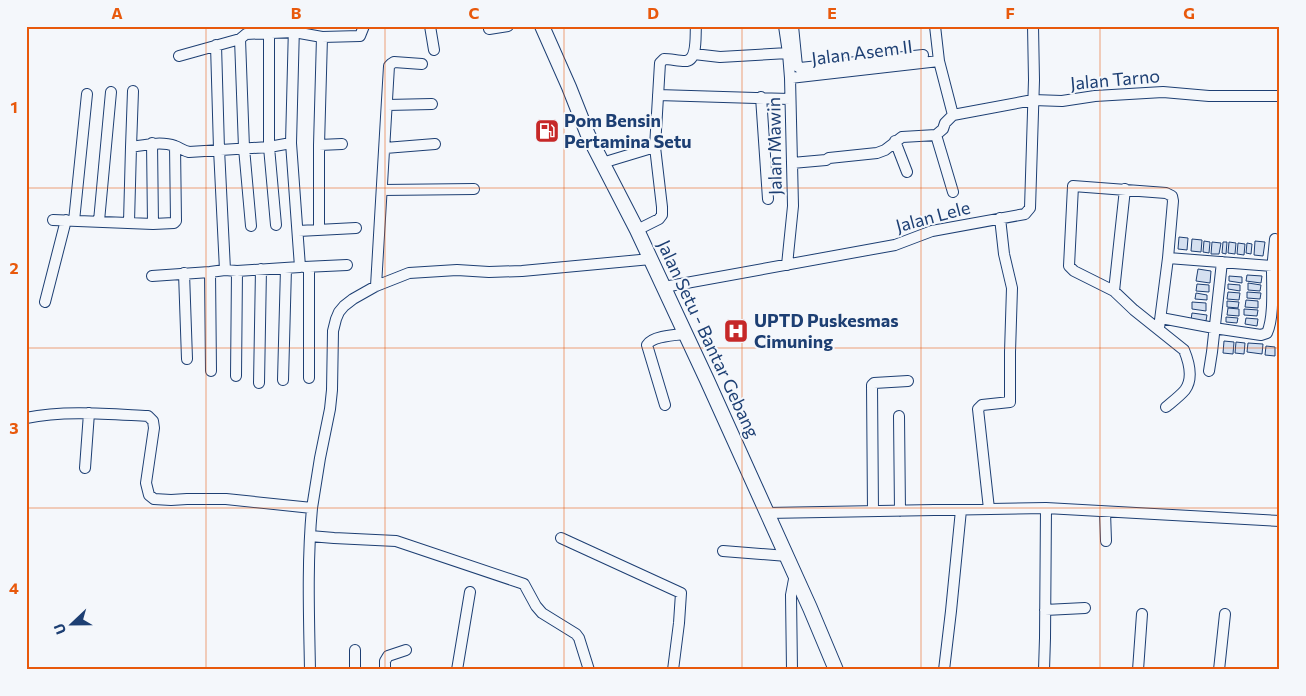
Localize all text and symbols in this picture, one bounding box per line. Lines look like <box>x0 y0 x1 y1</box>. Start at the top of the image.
text: A <box>111 3 123 22</box>
text: B <box>291 3 302 22</box>
text: C <box>469 3 480 22</box>
text: D <box>647 3 659 22</box>
text: E <box>827 3 837 22</box>
text: F <box>1005 3 1015 22</box>
text: G <box>1183 3 1195 22</box>
street label: Jalan Asem II <box>810 35 914 69</box>
street label: Jalan Tarno <box>1069 64 1161 94</box>
text: 1 <box>10 97 18 116</box>
street label: Jalan Mawin <box>762 97 786 195</box>
place label: Pom Bensin Pertamina Setu <box>564 109 692 152</box>
fuel station icon: Pom Bensin Pertamina Setu <box>534 118 560 144</box>
street label: Jalan Lele <box>893 196 972 237</box>
street label: Jalan Setu - Bantar Gebang <box>653 236 765 441</box>
text: 2 <box>9 258 19 277</box>
place label: UPTD Puskesmas Cimuning <box>754 309 899 352</box>
hospital icon: UPTD Puskesmas Cimuning <box>723 318 749 344</box>
text: 3 <box>9 418 19 437</box>
text: 4 <box>9 578 19 597</box>
north arrow <box>48 598 98 648</box>
text: U <box>50 621 69 637</box>

